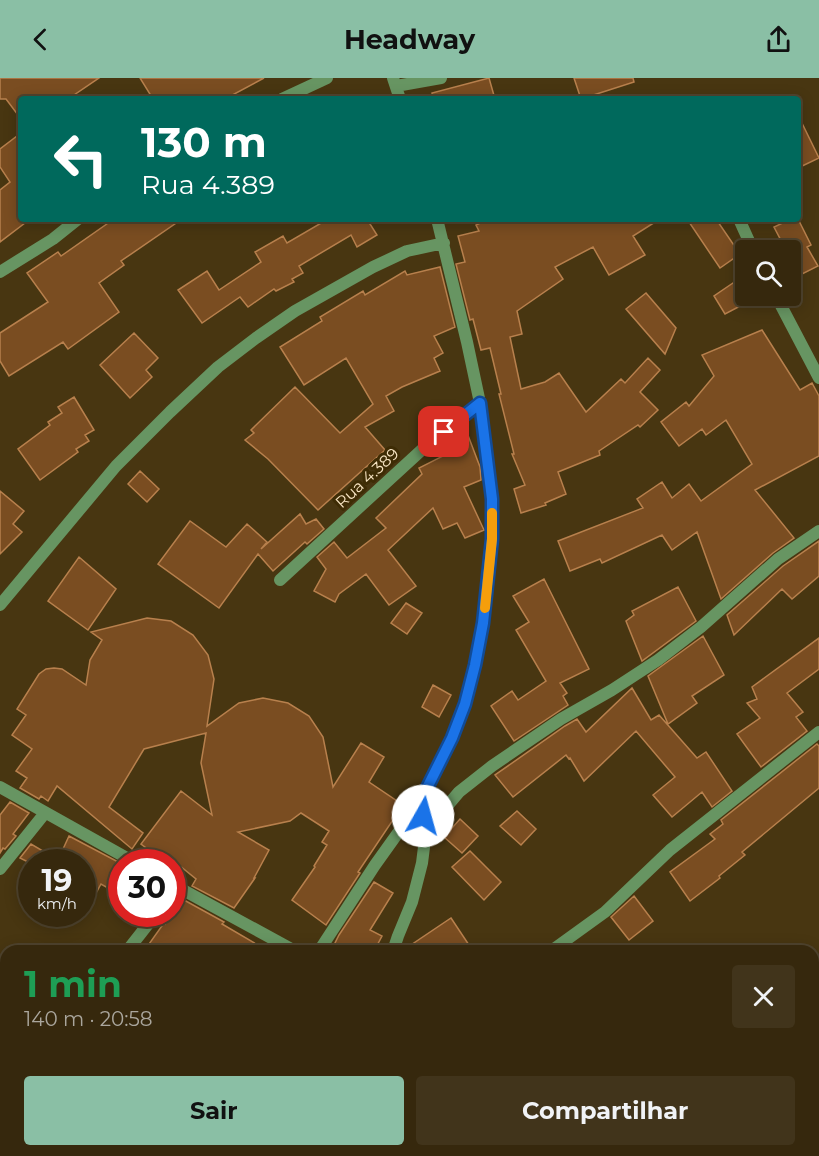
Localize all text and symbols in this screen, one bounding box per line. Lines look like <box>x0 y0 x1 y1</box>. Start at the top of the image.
icon: back <box>24 23 57 56</box>
text: Headway <box>344 23 475 56</box>
icon: share <box>762 23 795 56</box>
text: 130 m <box>141 116 267 168</box>
icon: left <box>42 120 120 198</box>
text: Rua 4.389 <box>141 168 275 201</box>
map controls <box>735 240 801 306</box>
button: search <box>735 240 801 306</box>
pin <box>418 406 469 457</box>
icon: arrive <box>427 415 460 448</box>
street label: Rua 4.389 <box>331 444 403 512</box>
position arrow <box>391 784 455 848</box>
speed limit sign: 30 <box>108 849 186 927</box>
text: 19 <box>42 862 72 899</box>
text: km/h <box>37 894 77 913</box>
text: 1 min <box>24 962 122 1006</box>
button: close <box>732 965 795 1028</box>
text: 140 m · 20:58 <box>24 1007 153 1031</box>
button: Sair <box>24 1076 404 1145</box>
button: Compartilhar <box>416 1076 795 1145</box>

